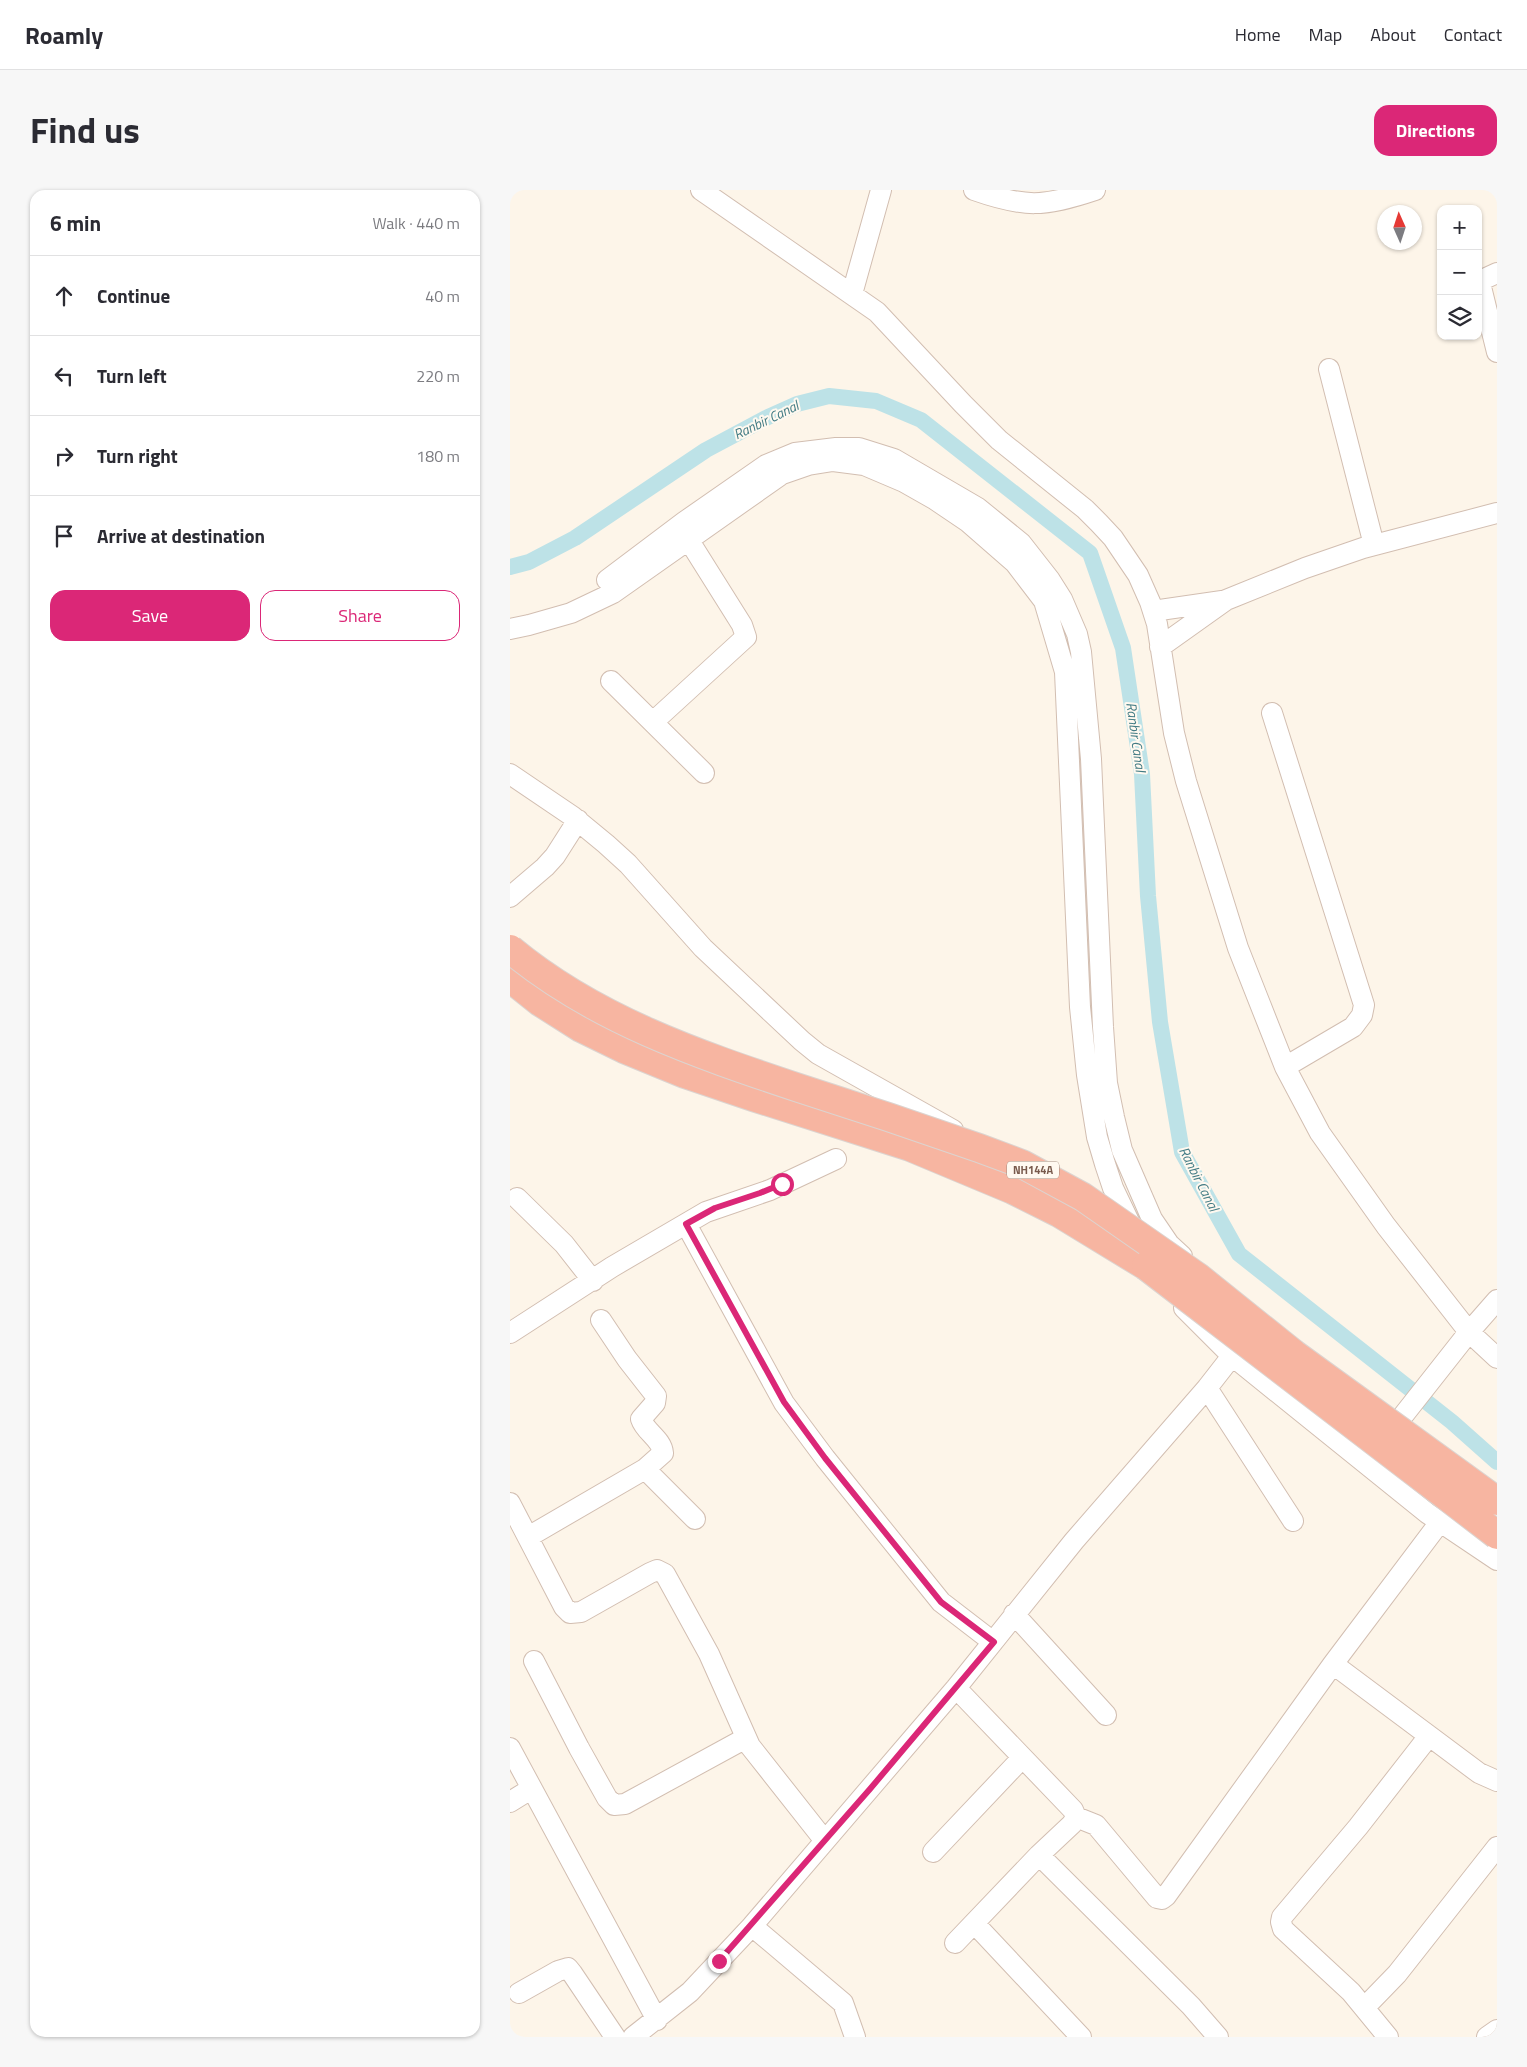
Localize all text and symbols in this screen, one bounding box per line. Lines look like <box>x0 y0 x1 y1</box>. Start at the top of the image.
text: Roamly <box>25 17 103 53</box>
text: Home <box>1235 21 1281 48</box>
text: Map <box>1309 21 1342 48</box>
text: About <box>1370 21 1416 48</box>
text: Contact <box>1444 21 1502 48</box>
text: Find us <box>30 103 140 157</box>
button: Directions <box>1374 105 1497 156</box>
north arrow <box>1377 205 1422 250</box>
map controls <box>1437 205 1482 340</box>
button: + <box>1437 205 1482 250</box>
text: 6 min <box>50 207 101 239</box>
text: Walk · 440 m <box>372 211 460 235</box>
button: − <box>1437 250 1482 295</box>
text: Continue <box>97 281 170 310</box>
icon: ahead <box>50 282 78 310</box>
text: 40 m <box>425 284 460 308</box>
button: layers <box>1437 295 1482 340</box>
text: Turn left <box>97 361 167 390</box>
icon: left <box>50 362 78 390</box>
text: 220 m <box>416 364 460 388</box>
water label: Ranbir Canal <box>730 394 804 444</box>
text: Turn right <box>97 441 178 470</box>
icon: right <box>50 442 78 470</box>
text: 180 m <box>416 444 460 468</box>
text: Arrive at destination <box>97 521 265 550</box>
icon: arrive <box>50 522 78 550</box>
button: Save <box>50 590 250 641</box>
button: Share <box>260 590 460 641</box>
water label: Ranbir Canal <box>1121 701 1152 775</box>
water label: Ranbir Canal <box>1174 1143 1226 1217</box>
road number: NH144A <box>1007 1162 1059 1178</box>
route start <box>771 1173 794 1196</box>
route end <box>708 1950 731 1973</box>

